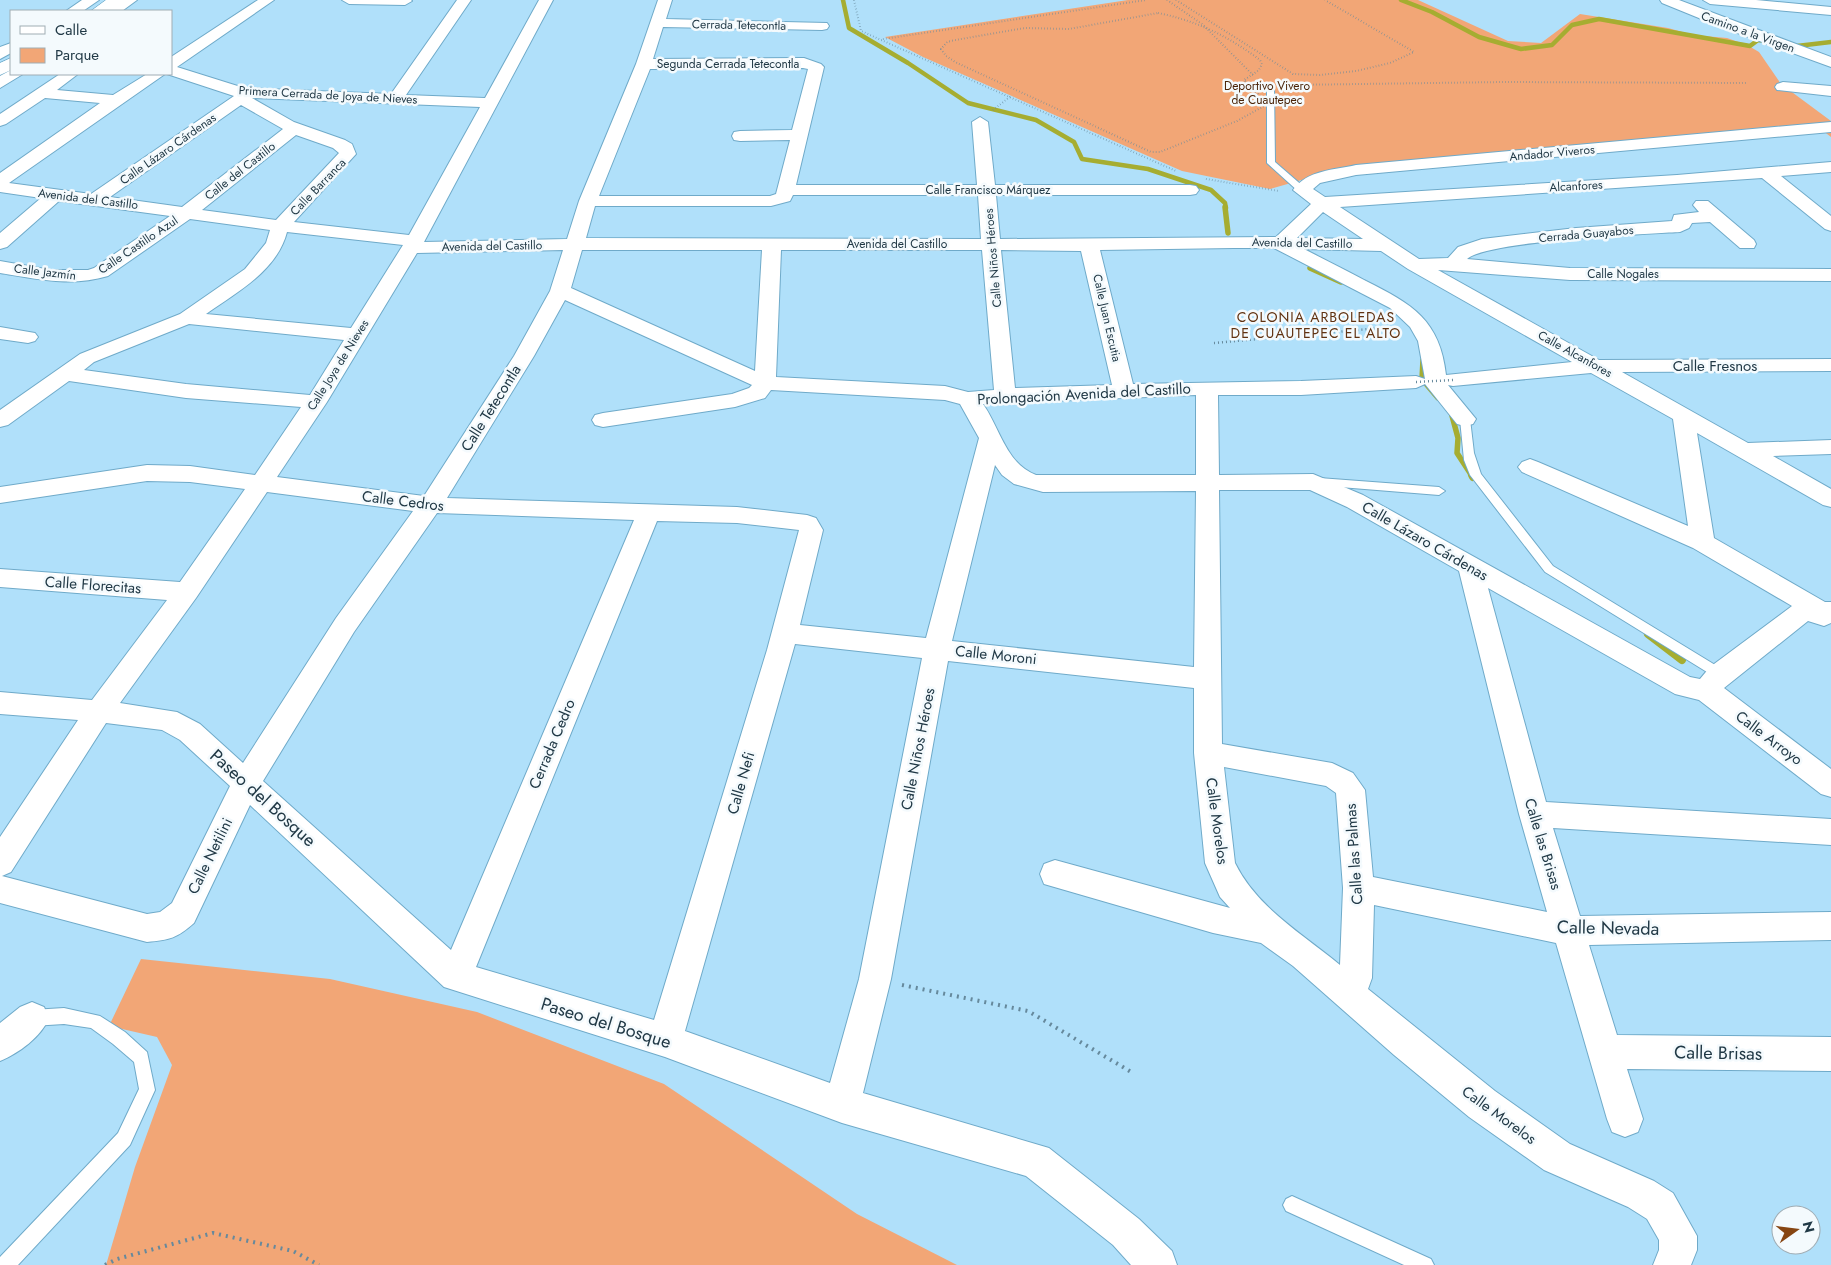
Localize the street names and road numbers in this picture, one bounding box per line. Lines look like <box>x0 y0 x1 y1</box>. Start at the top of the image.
street label: Camino a la Virgen <box>1699 7 1797 57</box>
street label: Cerrada Tetecontla <box>692 15 786 35</box>
street label: Segunda Cerrada Tetecontla <box>657 55 800 73</box>
street label: Primera Cerrada de Joya de Nieves <box>238 81 418 109</box>
street label: Calle Lázaro Cárdenas <box>116 109 220 189</box>
street label: Calle del Castillo <box>201 137 280 204</box>
street label: Andador Viveros <box>1509 140 1596 166</box>
street label: Calle Barranca <box>286 154 350 220</box>
street label: Alcanfores <box>1549 176 1603 196</box>
street label: Calle Francisco Márquez <box>926 181 1051 199</box>
street label: Avenida del Castillo <box>37 184 139 214</box>
street label: Calle Niños Héroes <box>980 208 1006 308</box>
street label: Calle Castillo Azul <box>95 212 181 278</box>
street label: Cerrada Guayabos <box>1538 221 1634 247</box>
street label: Avenida del Castillo <box>1252 233 1353 253</box>
street label: Avenida del Castillo <box>847 235 948 253</box>
street label: Avenida del Castillo <box>442 236 543 256</box>
street label: Calle Jazmín <box>13 259 77 285</box>
street label: Calle Nogales <box>1587 265 1659 283</box>
street label: Calle Juan Escutia <box>1088 272 1126 364</box>
street label: Calle Joya de Nieves <box>303 316 373 414</box>
street label: Calle Alcanfores <box>1534 326 1616 382</box>
street label: Calle Fresnos <box>1673 355 1757 377</box>
street label: Calle Tetecontla <box>456 360 526 456</box>
street label: Prolongación Avenida del Castillo <box>977 377 1191 411</box>
street label: Calle Cedros <box>361 485 445 517</box>
street label: Calle Lázaro Cárdenas <box>1358 496 1492 586</box>
street label: Calle Florecitas <box>44 571 142 599</box>
street label: Calle Moroni <box>954 640 1038 670</box>
street label: Calle Niños Héroes <box>895 686 941 812</box>
street label: Cerrada Cedro <box>523 696 581 792</box>
street label: Calle Arroyo <box>1731 705 1807 771</box>
street label: Paseo del Bosque <box>204 743 322 853</box>
street label: Calle Nefi <box>722 749 760 817</box>
street label: Calle Morelos <box>1200 776 1234 866</box>
street label: Calle las Brisas <box>1519 796 1567 892</box>
street label: Calle las Palmas <box>1339 803 1369 905</box>
street label: Calle Netilini <box>182 814 238 898</box>
street label: Calle Nevada <box>1557 914 1659 942</box>
street label: Paseo del Bosque <box>538 991 674 1055</box>
street label: Calle Brisas <box>1674 1039 1762 1067</box>
street label: Calle Morelos <box>1457 1080 1541 1150</box>

